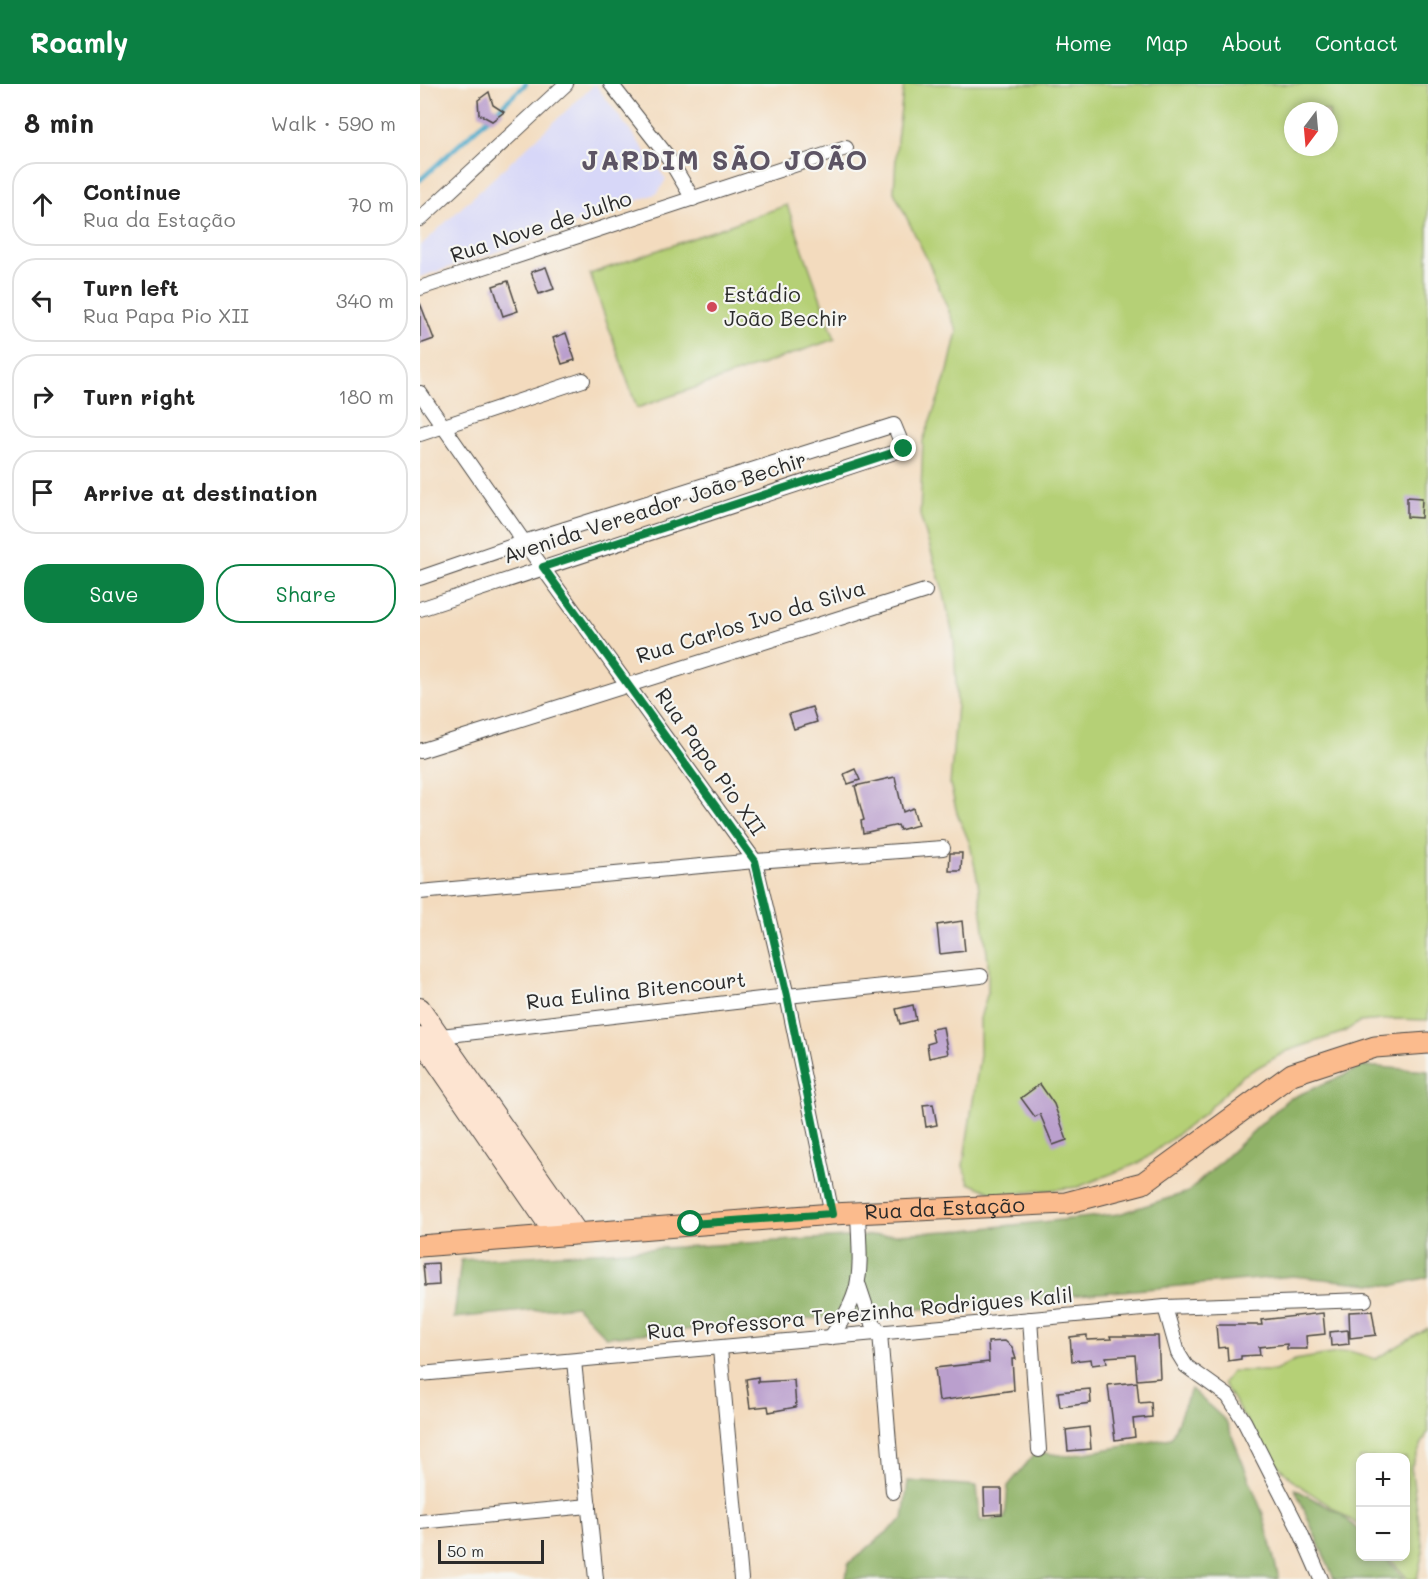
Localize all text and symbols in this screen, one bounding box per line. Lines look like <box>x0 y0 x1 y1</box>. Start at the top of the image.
text: Roamly <box>30 24 129 60</box>
text: Home <box>1055 29 1112 56</box>
text: Map <box>1145 29 1188 56</box>
text: About <box>1221 29 1282 56</box>
text: Contact <box>1315 29 1398 56</box>
north arrow <box>1284 102 1338 156</box>
text: 8 min <box>24 106 94 140</box>
text: Walk · 590 m <box>271 110 396 136</box>
district label: JARDIM SÃO JOÃO <box>581 142 869 177</box>
text: Continue <box>83 177 181 206</box>
street label: Rua Nove de Julho <box>446 184 635 268</box>
icon: ahead <box>26 188 59 221</box>
text: 70 m <box>348 191 394 217</box>
text: Rua da Estação <box>83 206 236 232</box>
text: Turn left <box>83 273 179 302</box>
place label: Estádio João Bechir <box>724 280 847 331</box>
icon: left <box>26 284 59 317</box>
text: 340 m <box>336 287 394 313</box>
marker: Estádio João Bechir <box>705 300 719 314</box>
text: Rua Papa Pio XII <box>83 302 249 328</box>
icon: right <box>26 380 59 413</box>
text: Turn right <box>83 382 195 411</box>
text: 180 m <box>338 383 394 409</box>
route end <box>890 435 916 461</box>
street label: Avenida Vereador João Bechir <box>499 445 810 568</box>
icon: arrive <box>26 476 59 509</box>
text: Arrive at destination <box>83 478 318 507</box>
button: Save <box>24 564 204 623</box>
button: Share <box>216 564 396 623</box>
street label: Rua Carlos Ivo da Silva <box>633 573 868 668</box>
street label: Rua Papa Pio XII <box>650 682 772 840</box>
street label: Rua Eulina Bitencourt <box>525 965 747 1014</box>
street label: Rua da Estação <box>864 1190 1025 1224</box>
route start <box>677 1210 703 1236</box>
street label: Rua Professora Terezinha Rodrigues Kalil <box>646 1280 1074 1345</box>
map controls <box>1356 1453 1410 1561</box>
button: + <box>1356 1453 1410 1507</box>
button: − <box>1356 1507 1410 1561</box>
scale bar <box>438 1537 544 1564</box>
text: 50 m <box>447 1540 484 1561</box>

